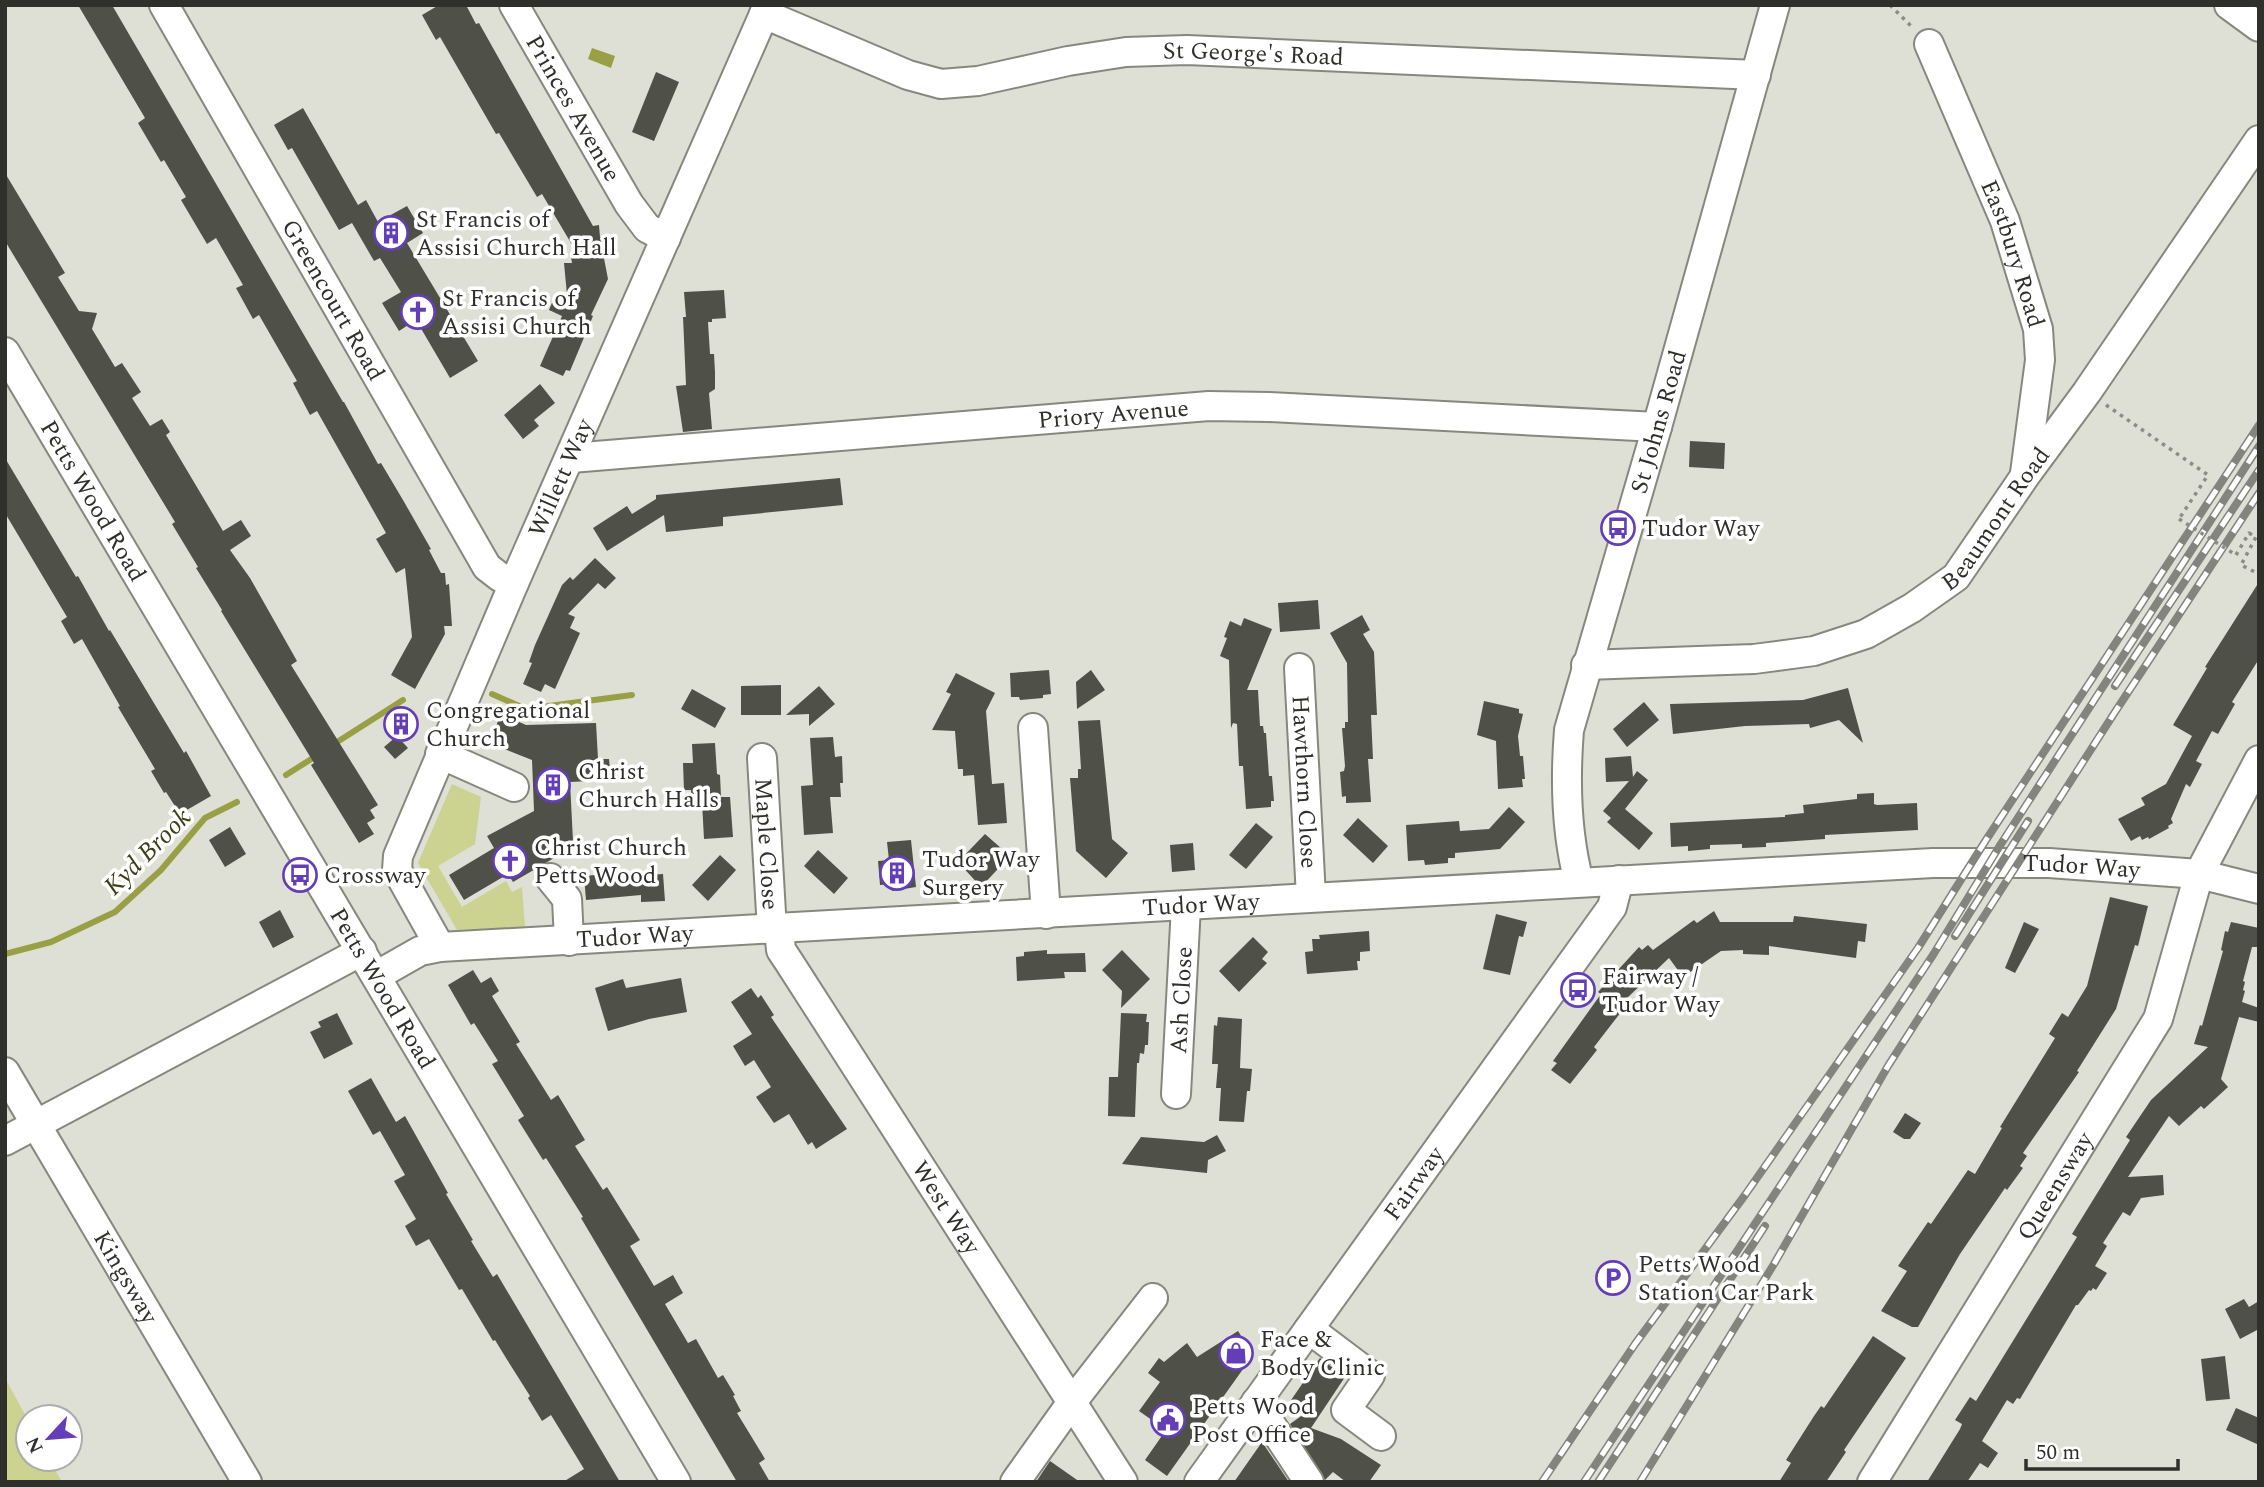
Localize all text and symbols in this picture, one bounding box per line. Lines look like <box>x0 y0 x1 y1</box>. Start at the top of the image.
street label: Princes Avenue <box>516 28 630 189</box>
street label: St George's Road <box>1162 33 1344 76</box>
street label: Eastbury Road <box>1970 174 2054 332</box>
place label: St Francis of Assisi Church Hall <box>416 202 617 266</box>
street label: Greencourt Road <box>272 213 393 388</box>
building icon: St Francis of Assisi Church Hall <box>372 214 410 252</box>
place label: St Francis of Assisi Church <box>442 281 592 345</box>
church icon: St Francis of Assisi Church <box>399 293 437 331</box>
street label: St Johns Road <box>1622 346 1697 498</box>
street label: Priory Avenue <box>1036 391 1190 439</box>
street label: Willett Way <box>519 412 604 543</box>
street label: Petts Wood Road <box>30 414 155 589</box>
street label: Beaumont Road <box>1934 440 2059 601</box>
bus stop icon: Tudor Way <box>1599 509 1637 547</box>
place label: Tudor Way <box>1642 511 1761 547</box>
place label: Congregational Church <box>426 693 590 757</box>
street label: Hawthorn Close <box>1281 694 1326 870</box>
building icon: Congregational Church <box>382 705 420 743</box>
place label: Christ Church Halls <box>578 754 719 818</box>
building icon: Christ Church Halls <box>534 766 572 804</box>
street label: Maple Close <box>744 777 788 911</box>
water label: Kyd Brook <box>95 799 201 905</box>
place label: Christ Church Petts Wood <box>534 830 687 894</box>
church icon: Christ Church Petts Wood <box>491 842 529 880</box>
place label: Tudor Way Surgery <box>922 842 1041 906</box>
street label: Tudor Way <box>2023 846 2143 889</box>
building icon: Tudor Way Surgery <box>878 854 916 892</box>
bus stop icon: Crossway <box>281 856 319 894</box>
place label: Crossway <box>324 858 427 894</box>
street label: Tudor Way <box>1141 884 1262 926</box>
street label: Petts Wood Road <box>320 901 444 1077</box>
street label: Tudor Way <box>575 916 696 958</box>
street label: Ash Close <box>1161 946 1203 1055</box>
place label: Fairway / Tudor Way <box>1602 959 1721 1023</box>
bus stop icon: Fairway / Tudor Way <box>1559 971 1597 1009</box>
street label: Queensway <box>2008 1124 2104 1248</box>
street label: Fairway <box>1375 1138 1455 1228</box>
street label: West Way <box>902 1154 990 1263</box>
street label: Kingsway <box>83 1224 168 1332</box>
place label: Petts Wood Station Car Park <box>1638 1247 1814 1311</box>
parking icon: Petts Wood Station Car Park <box>1594 1259 1632 1297</box>
place label: Face & Body Clinic <box>1260 1322 1385 1386</box>
shop icon: Face & Body Clinic <box>1217 1334 1255 1372</box>
place label: Petts Wood Post Office <box>1192 1389 1314 1453</box>
public building icon: Petts Wood Post Office <box>1149 1401 1187 1439</box>
north arrow <box>14 1403 84 1473</box>
scale bar <box>2026 1428 2178 1472</box>
text: N <box>19 1431 52 1458</box>
text: 50 m <box>2036 1437 2080 1469</box>

